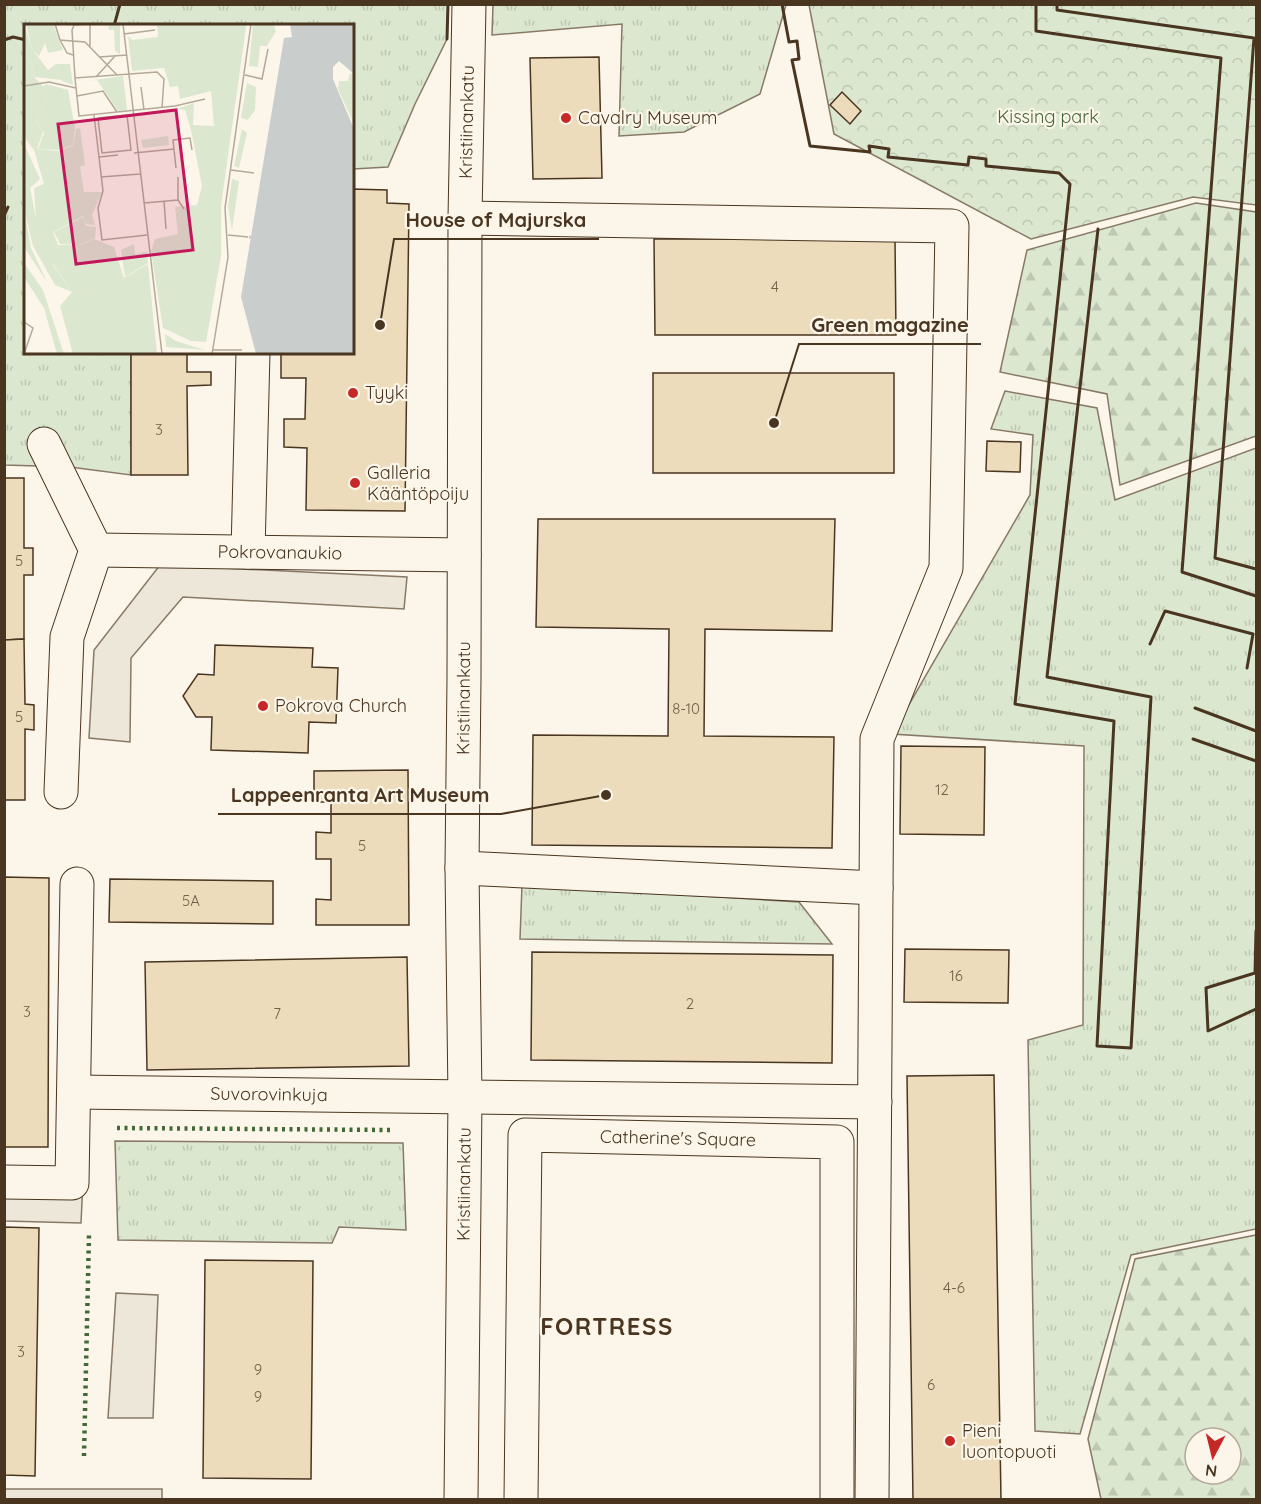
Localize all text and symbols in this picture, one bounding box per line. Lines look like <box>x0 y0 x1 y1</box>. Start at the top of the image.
inset map <box>24 24 354 354</box>
street label: Kristiinankatu <box>454 65 479 179</box>
park label: Kissing park <box>997 105 1099 128</box>
place label: Cavalry Museum <box>578 106 717 129</box>
marker: Cavalry Museum <box>559 111 573 125</box>
callout: House of Majurska <box>394 201 599 239</box>
text: House of Majurska <box>406 207 586 232</box>
house number: 4 <box>771 277 779 296</box>
callout: Green magazine <box>799 306 981 344</box>
text: Green magazine <box>811 312 969 337</box>
place label: Tyyki <box>365 381 408 404</box>
marker: Tyyki <box>346 386 360 400</box>
house number: 3 <box>155 420 163 439</box>
place label: Galleria Kääntöpoiju <box>367 461 469 505</box>
marker: Galleria Kääntöpoiju <box>348 476 362 490</box>
street label: Pokrovanaukio <box>218 540 342 564</box>
house number: 5 <box>15 551 23 570</box>
street label: Kristiinankatu <box>451 641 475 755</box>
place label: Pokrova Church <box>275 694 407 717</box>
marker: Pokrova Church <box>256 699 270 713</box>
house number: 8-10 <box>672 699 700 718</box>
house number: 5 <box>15 707 23 726</box>
callout: Lappeenranta Art Museum <box>218 776 501 814</box>
house number: 12 <box>935 780 949 799</box>
text: Lappeenranta Art Museum <box>231 782 489 807</box>
house number: 5 <box>358 836 366 855</box>
house number: 5A <box>182 891 200 910</box>
house number: 16 <box>949 966 963 985</box>
house number: 2 <box>686 994 694 1013</box>
house number: 3 <box>23 1002 31 1021</box>
house number: 7 <box>273 1004 281 1023</box>
street label: Suvorovinkuja <box>210 1082 328 1106</box>
street label: Catherine's Square <box>600 1125 756 1151</box>
street label: Kristiinankatu <box>452 1127 476 1241</box>
house number: 4-6 <box>943 1278 965 1297</box>
district label: FORTRESS <box>540 1311 674 1341</box>
house number: 3 <box>17 1342 25 1361</box>
house number: 9 <box>254 1360 262 1379</box>
house number: 6 <box>927 1375 935 1394</box>
house number: 9 <box>254 1387 262 1406</box>
place label: Pieni luontopuoti <box>962 1419 1056 1463</box>
north arrow <box>1183 1426 1243 1486</box>
marker: Pieni luontopuoti <box>943 1434 957 1448</box>
text: N <box>1204 1460 1218 1482</box>

